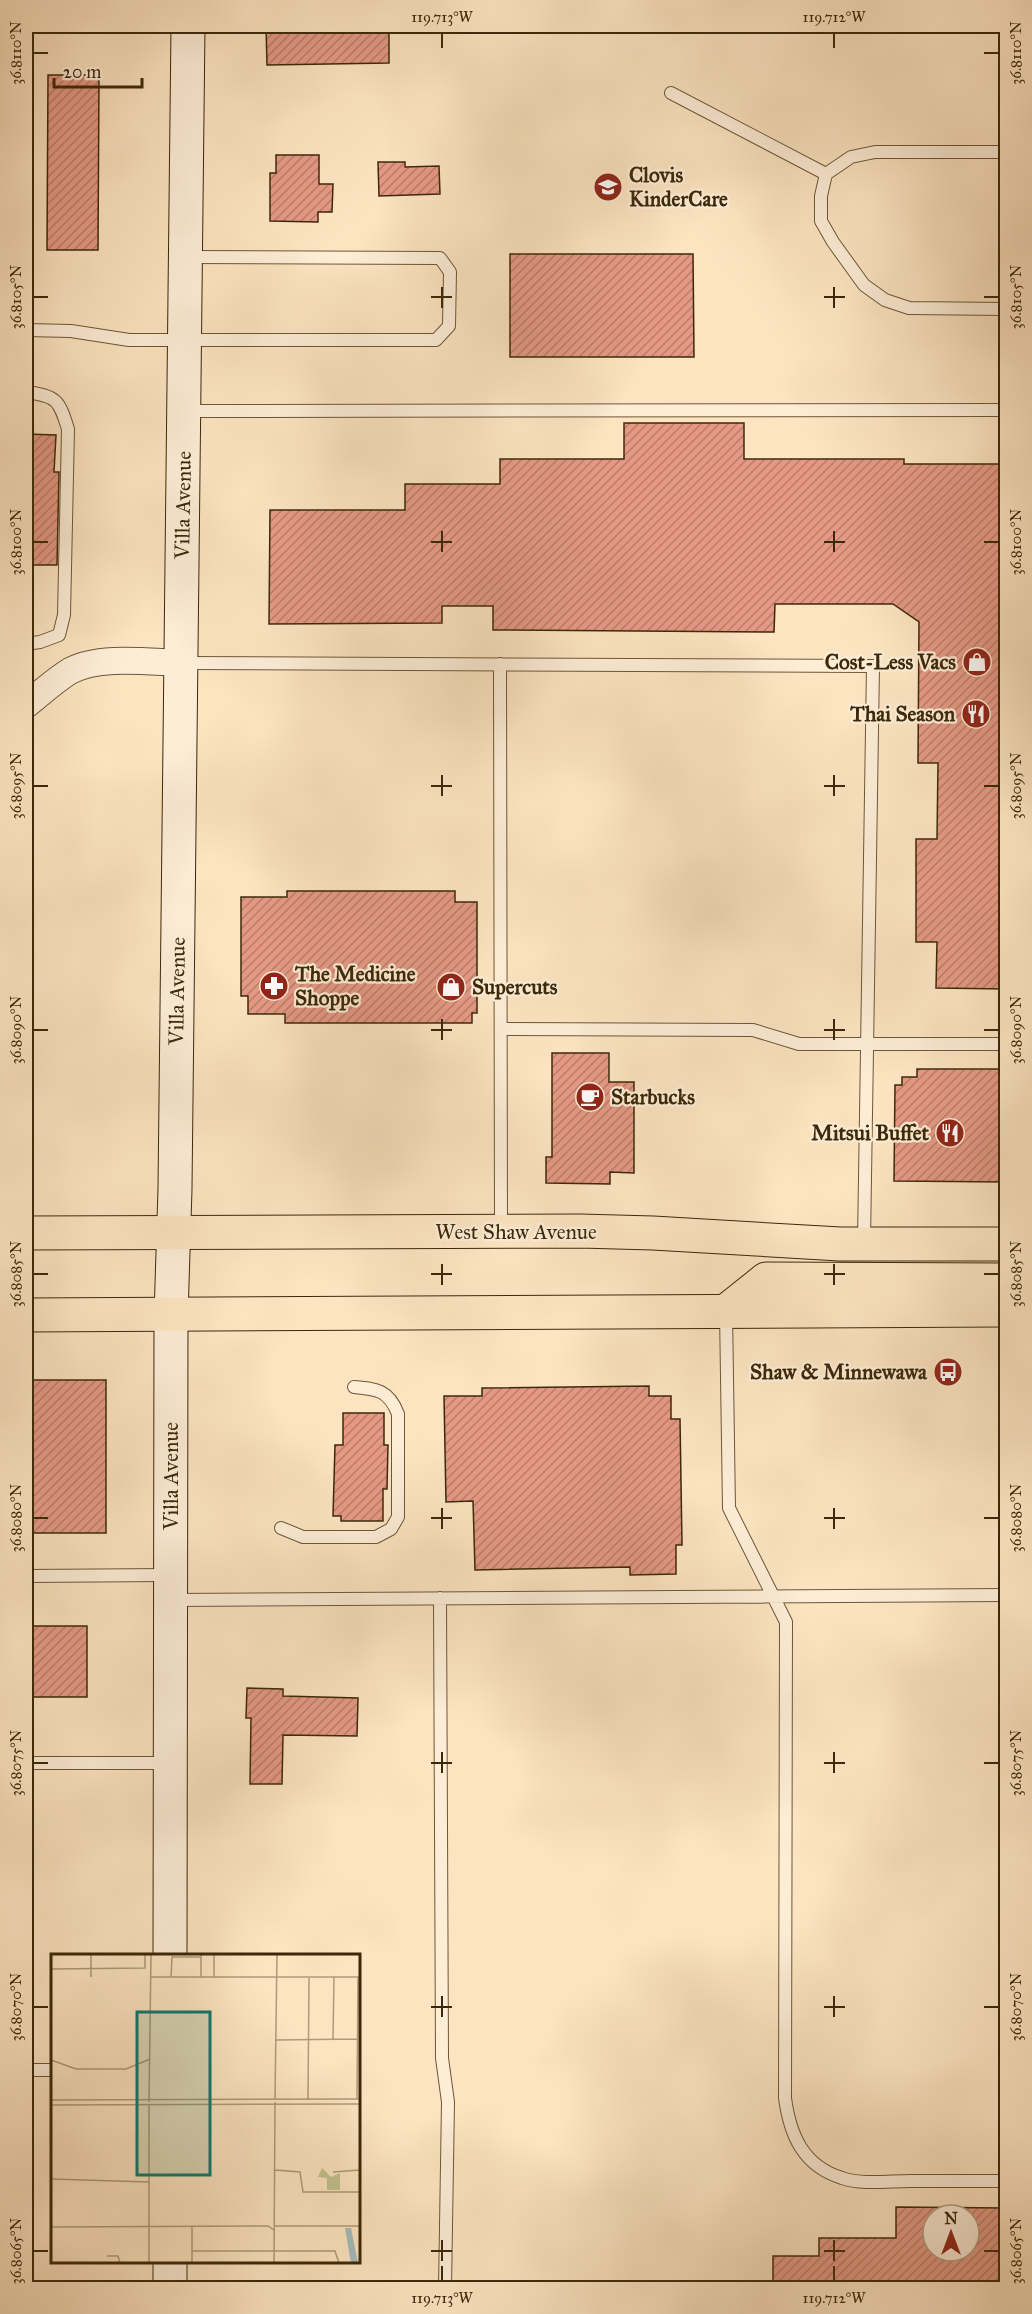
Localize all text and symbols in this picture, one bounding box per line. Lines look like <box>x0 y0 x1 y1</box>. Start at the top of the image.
text: 119.713°W <box>411 8 474 26</box>
text: 119.712°W <box>802 8 866 26</box>
text: 36.8110°N <box>7 21 25 85</box>
text: 36.8110°N <box>1007 21 1025 85</box>
scale bar <box>54 51 142 89</box>
text: 20 m <box>63 61 101 83</box>
place label: Clovis KinderCare <box>629 162 728 212</box>
school or university icon: Clovis KinderCare <box>592 171 624 203</box>
text: 36.8105°N <box>7 264 25 329</box>
text: 36.8105°N <box>1007 264 1025 329</box>
street label: Villa Avenue <box>169 450 197 560</box>
text: 36.8100°N <box>7 509 25 575</box>
text: 36.8100°N <box>1007 509 1025 575</box>
shop icon: Cost-Less Vacs <box>961 646 993 678</box>
place label: Cost-Less Vacs <box>825 649 956 675</box>
restaurant icon: Thai Season <box>960 698 992 730</box>
place label: Thai Season <box>849 701 956 727</box>
text: 36.8095°N <box>7 752 25 819</box>
text: 36.8095°N <box>1007 752 1025 819</box>
street label: Villa Avenue <box>163 936 191 1046</box>
place label: The Medicine Shoppe <box>294 961 416 1011</box>
pharmacy icon: The Medicine Shoppe <box>258 970 290 1002</box>
shop icon: Supercuts <box>435 971 467 1003</box>
place label: Supercuts <box>472 974 558 1000</box>
text: 36.8090°N <box>7 995 25 1064</box>
text: 36.8090°N <box>1007 995 1025 1064</box>
cafe icon: Starbucks <box>574 1081 606 1113</box>
place label: Starbucks <box>611 1084 695 1110</box>
restaurant icon: Mitsui Buffet <box>934 1117 966 1149</box>
place label: Mitsui Buffet <box>811 1120 930 1146</box>
street label: West Shaw Avenue <box>435 1219 597 1245</box>
text: 36.8085°N <box>7 1240 25 1307</box>
text: 36.8085°N <box>1007 1240 1025 1307</box>
bus stop icon: Shaw & Minnewawa <box>932 1356 964 1388</box>
place label: Shaw & Minnewawa <box>750 1359 928 1385</box>
street label: Villa Avenue <box>158 1422 184 1531</box>
text: 36.8080°N <box>7 1484 25 1552</box>
text: 36.8080°N <box>1007 1484 1025 1552</box>
text: 36.8075°N <box>7 1729 25 1796</box>
text: 36.8075°N <box>1007 1729 1025 1796</box>
inset map <box>51 1954 360 2263</box>
text: 36.8070°N <box>7 1973 25 2041</box>
text: 36.8070°N <box>1007 1973 1025 2041</box>
north arrow <box>921 2203 981 2263</box>
text: N <box>944 2209 958 2228</box>
text: 36.8065°N <box>7 2218 25 2284</box>
text: 36.8065°N <box>1007 2218 1025 2284</box>
text: 119.713°W <box>411 2289 474 2307</box>
text: 119.712°W <box>802 2289 866 2307</box>

